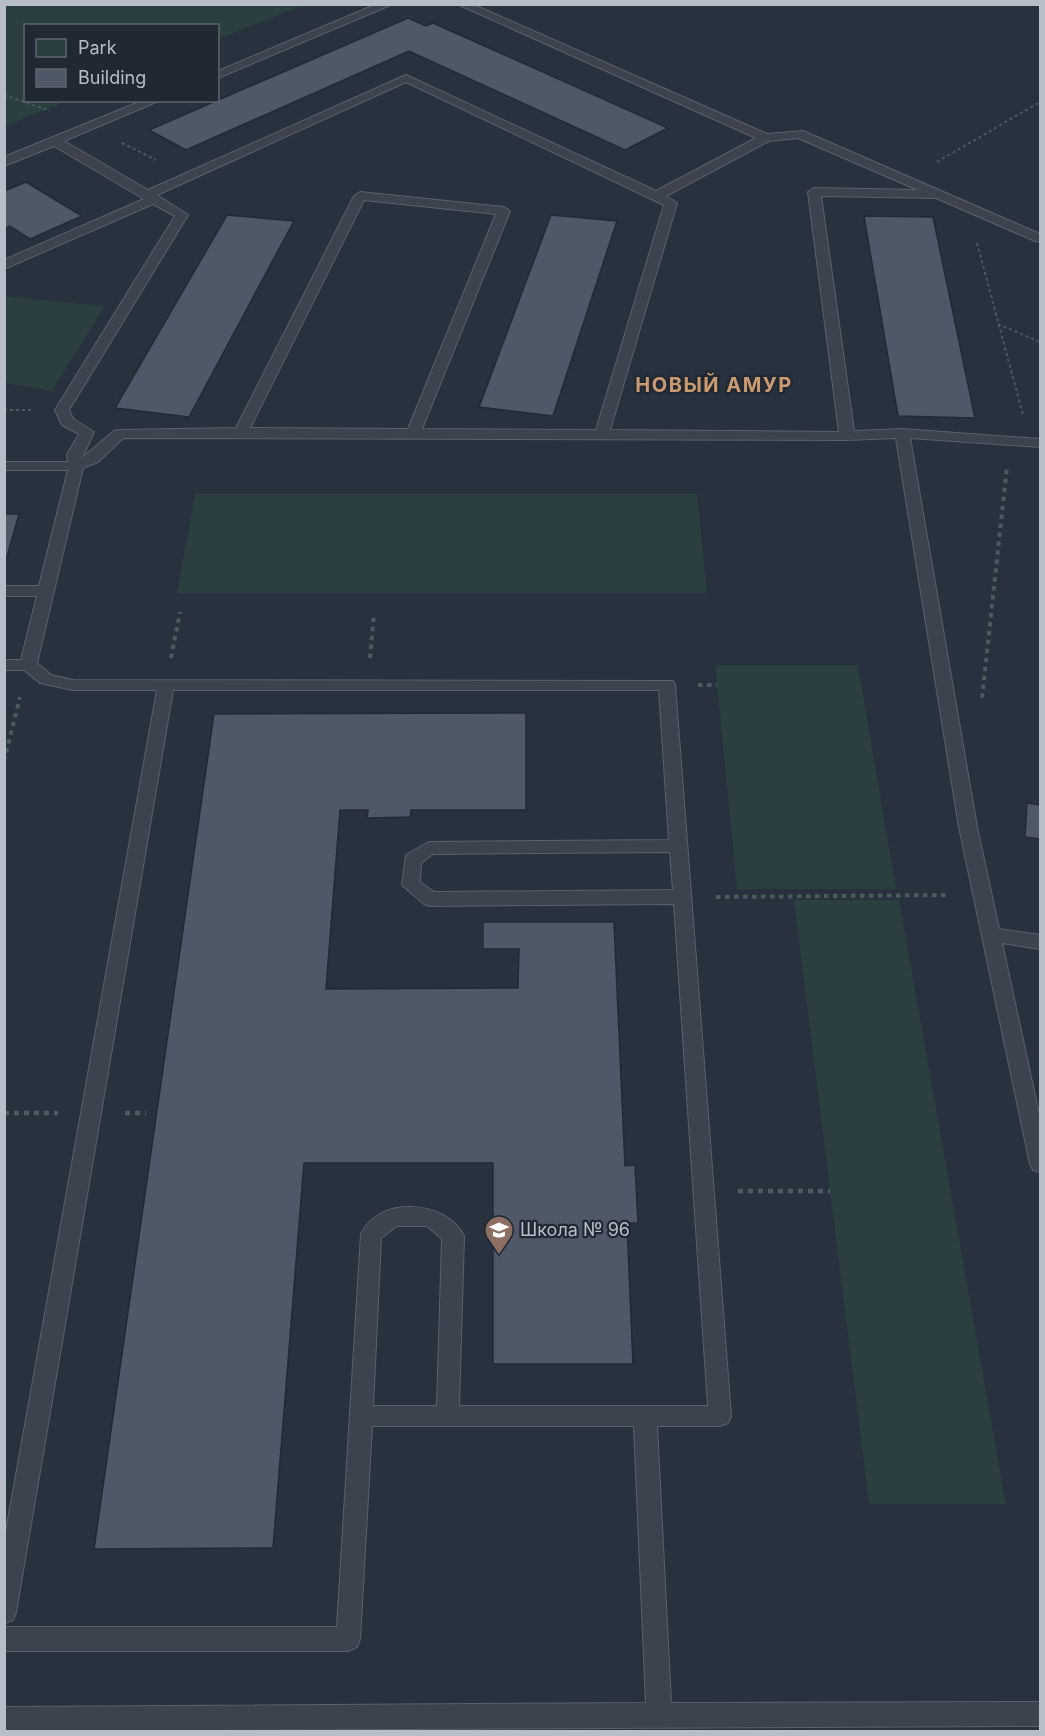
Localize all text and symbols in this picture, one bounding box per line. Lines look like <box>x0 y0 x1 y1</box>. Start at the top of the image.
legend <box>24 24 219 102</box>
text: Park <box>78 37 117 58</box>
text: Building <box>78 67 146 88</box>
district label: НОВЫЙ АМУР <box>635 372 793 397</box>
school or university icon: Школа № 96 <box>483 1214 515 1256</box>
place label: Школа № 96 <box>520 1219 630 1240</box>

